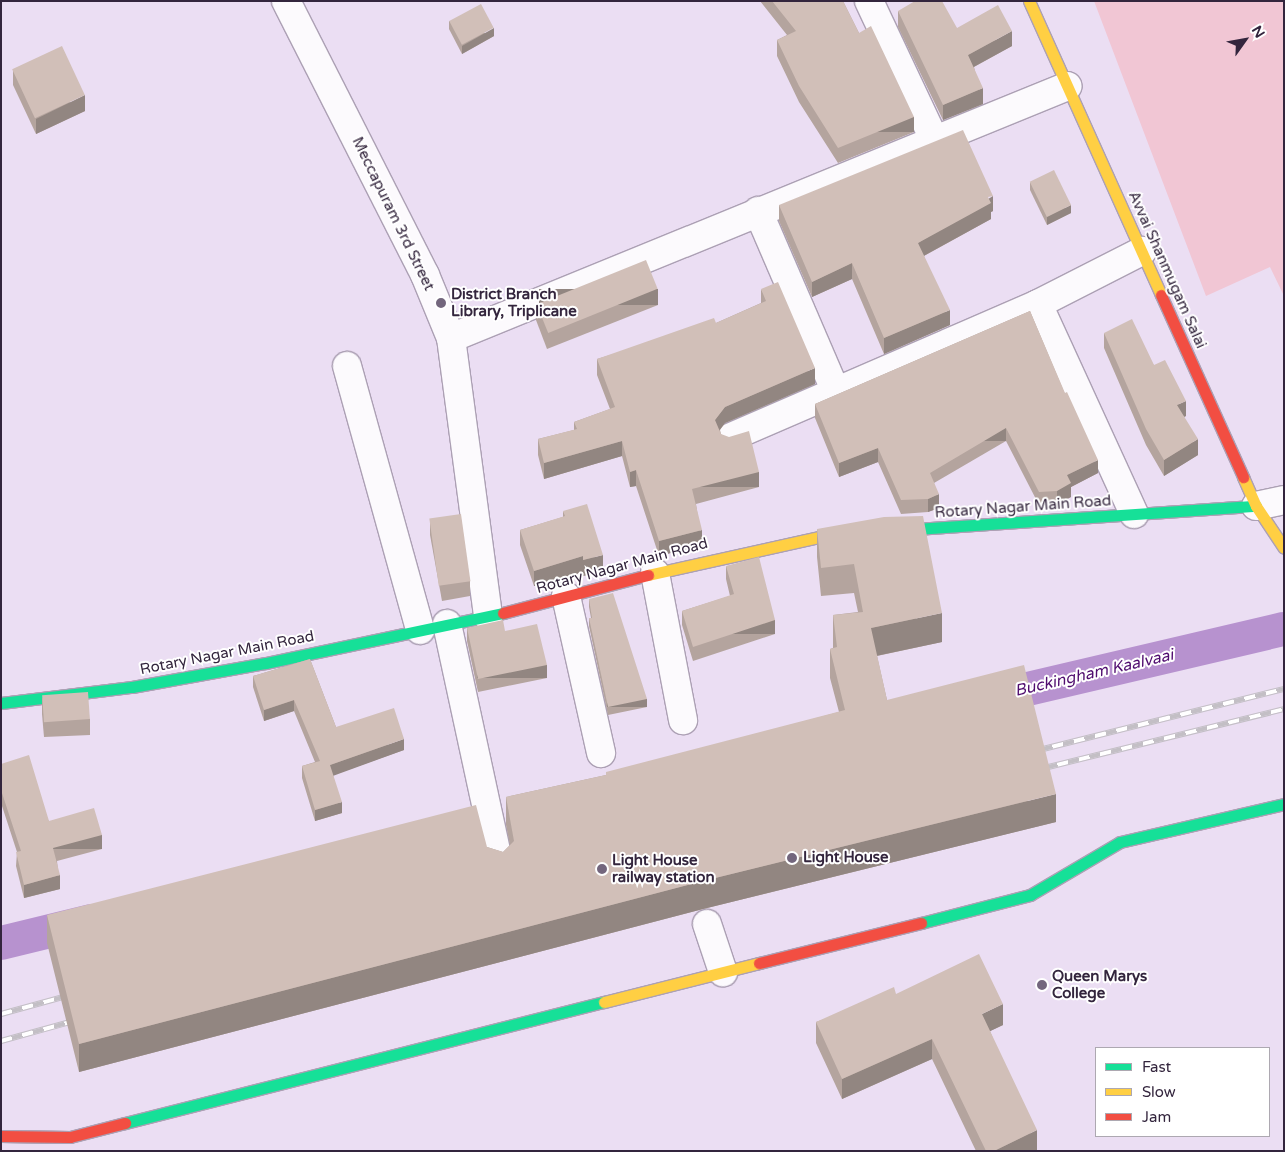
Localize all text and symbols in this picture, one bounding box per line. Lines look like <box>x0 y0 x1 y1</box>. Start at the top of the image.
north arrow <box>1220 15 1270 65</box>
text: N <box>1248 23 1268 41</box>
street label: Meccapuram 3rd Street <box>348 134 438 294</box>
street label: Avvai Shanmugam Salai <box>1124 189 1210 351</box>
place label: District Branch Library, Triplicane <box>451 285 577 320</box>
marker: District Branch Library, Triplicane <box>435 297 447 309</box>
street label: Rotary Nagar Main Road <box>934 492 1112 522</box>
street label: Rotary Nagar Main Road <box>534 534 710 598</box>
street label: Rotary Nagar Main Road <box>138 627 316 679</box>
water label: Buckingham Kaalvaai <box>1013 645 1175 701</box>
place label: Light House <box>803 849 888 867</box>
place label: Light House railway station <box>612 851 715 886</box>
marker: Light House <box>785 851 799 865</box>
marker: Light House railway station <box>596 863 608 875</box>
place label: Queen Marys College <box>1052 967 1147 1002</box>
marker: Queen Marys College <box>1036 979 1048 991</box>
legend <box>1095 1047 1270 1137</box>
text: Fast <box>1142 1058 1171 1076</box>
text: Slow <box>1142 1083 1176 1101</box>
text: Jam <box>1142 1108 1171 1126</box>

